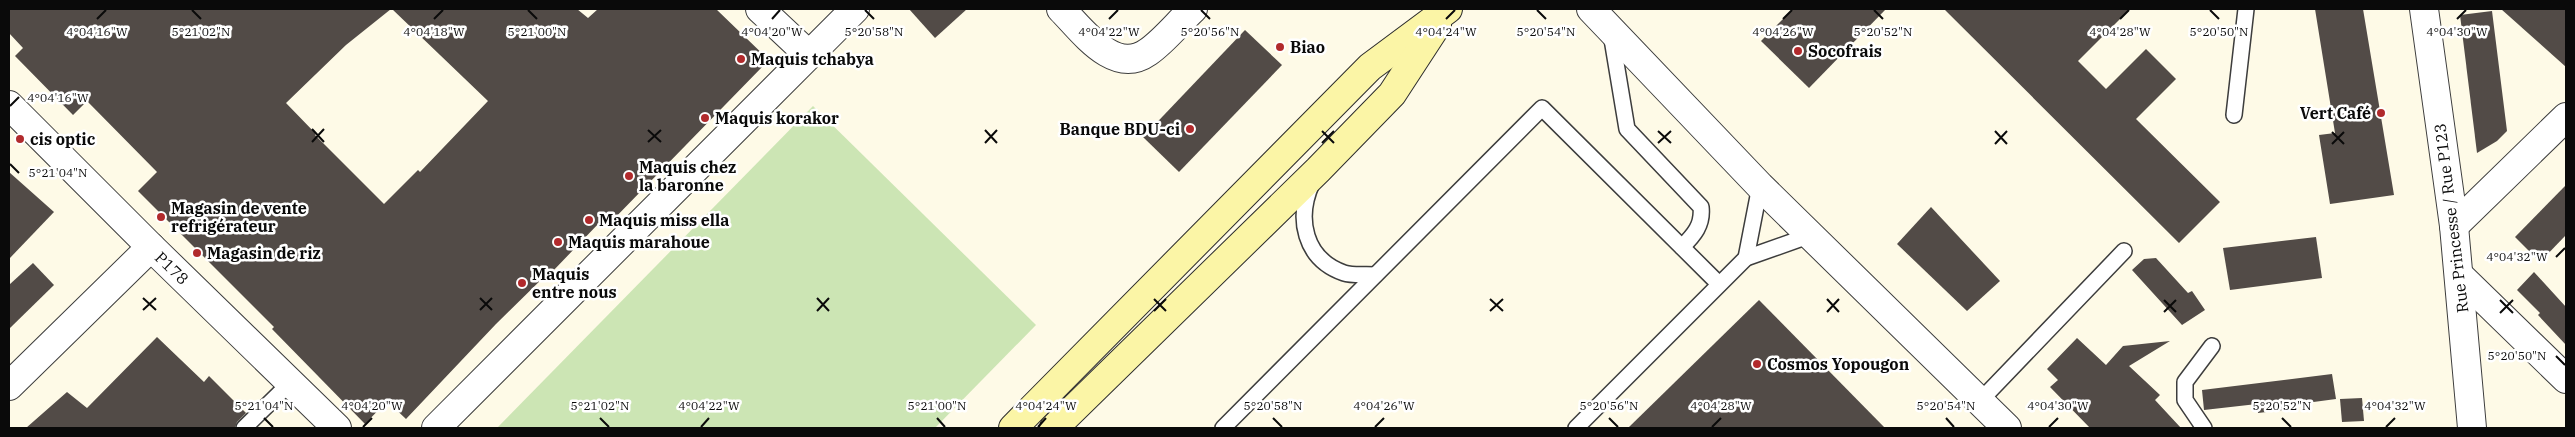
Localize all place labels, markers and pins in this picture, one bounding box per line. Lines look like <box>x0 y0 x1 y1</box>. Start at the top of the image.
place label: Biao <box>1290 37 1325 57</box>
marker: Biao <box>1274 41 1286 53</box>
place label: Socofrais <box>1808 41 1882 61</box>
marker: Socofrais <box>1792 45 1804 57</box>
place label: Maquis tchabya <box>751 49 874 69</box>
marker: Maquis tchabya <box>735 53 747 65</box>
place label: Vert Café <box>2300 103 2371 123</box>
marker: Vert Café <box>2375 107 2387 119</box>
place label: Maquis korakor <box>715 108 839 128</box>
marker: Maquis korakor <box>699 112 711 124</box>
place label: Banque BDU-ci <box>1060 119 1180 139</box>
marker: Banque BDU-ci <box>1184 123 1196 135</box>
place label: cis optic <box>30 129 96 149</box>
marker: cis optic <box>14 133 26 145</box>
place label: Maquis chez la baronne <box>639 157 736 195</box>
marker: Maquis chez la baronne <box>623 170 635 182</box>
place label: Magasin de vente refrigérateur <box>171 198 307 236</box>
place label: Maquis miss ella <box>599 210 729 230</box>
marker: Magasin de vente refrigérateur <box>155 211 167 223</box>
marker: Maquis miss ella <box>583 214 595 226</box>
place label: Maquis marahoue <box>568 232 710 252</box>
marker: Maquis marahoue <box>552 236 564 248</box>
place label: Magasin de riz <box>207 243 321 263</box>
marker: Magasin de riz <box>191 247 203 259</box>
place label: Maquis entre nous <box>532 264 617 302</box>
marker: Maquis entre nous <box>516 277 528 289</box>
place label: Cosmos Yopougon <box>1767 354 1910 374</box>
marker: Cosmos Yopougon <box>1751 358 1763 370</box>

